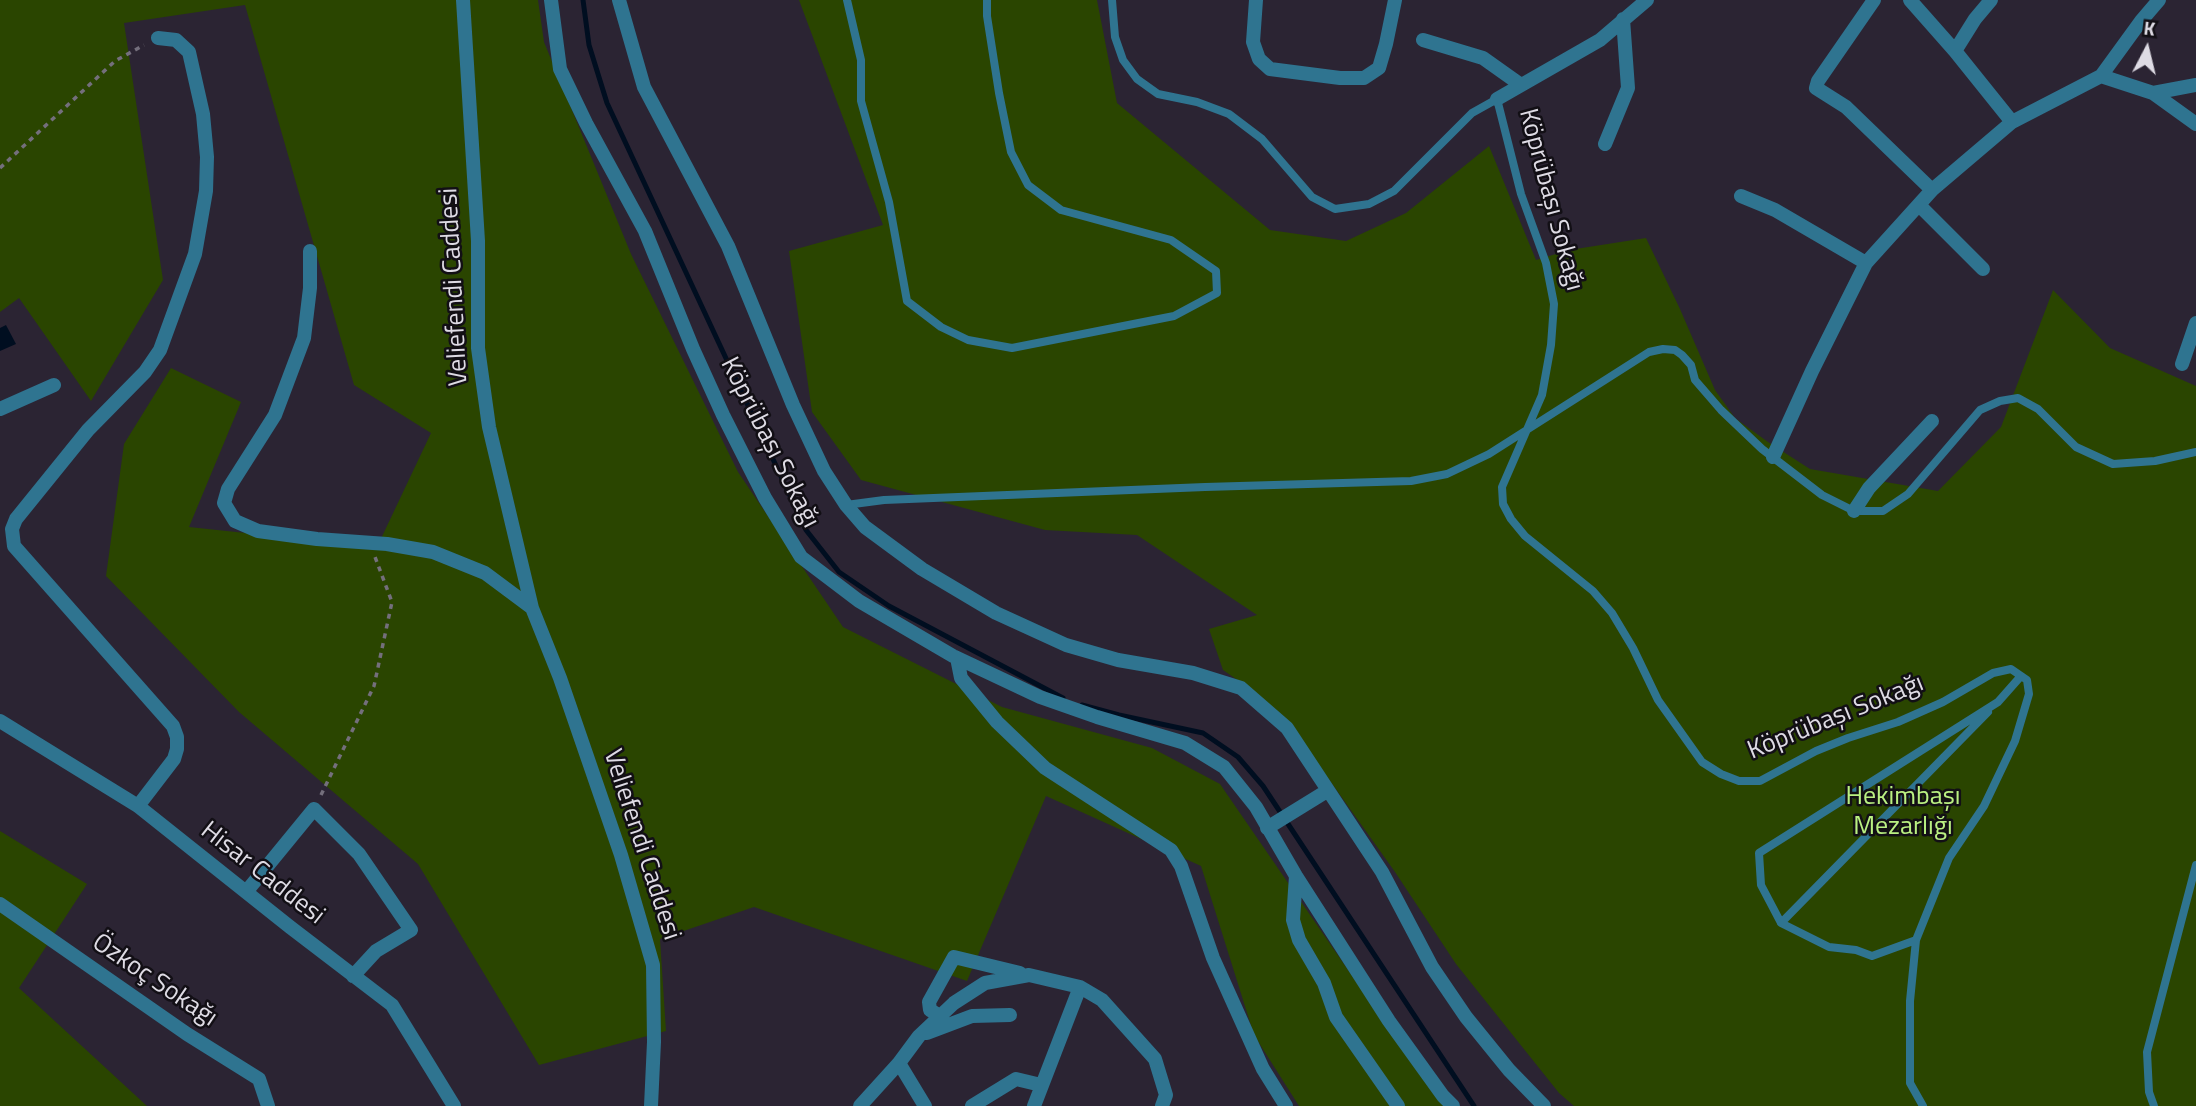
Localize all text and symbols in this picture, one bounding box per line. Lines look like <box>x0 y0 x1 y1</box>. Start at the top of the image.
text: K <box>2142 13 2157 43</box>
north arrow <box>2112 14 2182 84</box>
street label: Köprübaşı Sokağı <box>1511 106 1589 294</box>
street label: Veliefendi Caddesi <box>434 187 476 387</box>
street label: Köprübaşı Sokağı <box>713 353 825 533</box>
street label: Köprübaşı Sokağı <box>1743 668 1929 768</box>
street label: Veliefendi Caddesi <box>595 746 687 944</box>
park label: Hekimbaşı Mezarlığı <box>1846 782 1960 844</box>
street label: Hisar Caddesi <box>194 816 330 932</box>
street label: Özkoç Sokağı <box>86 928 222 1034</box>

